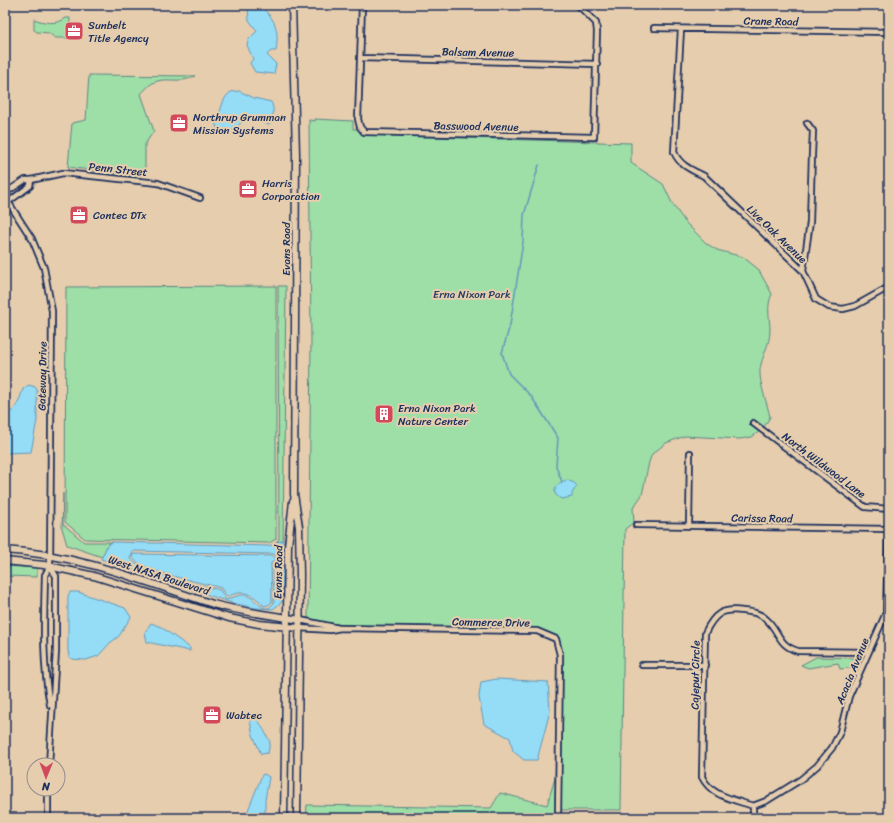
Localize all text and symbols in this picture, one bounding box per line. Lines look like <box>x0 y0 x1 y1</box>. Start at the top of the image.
street label: Crane Road <box>743 12 800 31</box>
place label: Sunbelt Title Agency <box>88 16 149 48</box>
office icon: Sunbelt Title Agency <box>63 20 85 42</box>
street label: Balsam Avenue <box>442 42 515 63</box>
place label: Northrup Grumman Mission Systems <box>193 108 286 140</box>
office icon: Northrup Grumman Mission Systems <box>168 112 190 134</box>
street label: Basswood Avenue <box>433 116 519 137</box>
street label: Penn Street <box>88 157 148 182</box>
place label: Harris Corporation <box>262 174 320 206</box>
office icon: Harris Corporation <box>237 178 259 200</box>
street label: Live Oak Avenue <box>742 200 812 269</box>
office icon: Contec DTx <box>68 204 90 226</box>
place label: Contec DTx <box>93 206 147 225</box>
street label: Evans Road <box>277 221 296 276</box>
park label: Erna Nixon Park <box>433 285 511 304</box>
street label: Gateway Drive <box>32 341 53 411</box>
place label: Erna Nixon Park Nature Center <box>398 399 476 431</box>
building icon: Erna Nixon Park Nature Center <box>373 403 395 425</box>
street label: North Wildwood Lane <box>778 427 870 504</box>
street label: Carissa Road <box>731 508 794 529</box>
street label: Evans Road <box>269 544 288 599</box>
street label: West NASA Boulevard <box>106 550 213 601</box>
street label: Commerce Drive <box>452 612 531 633</box>
street label: Acacia Avenue <box>830 634 875 708</box>
street label: Cajeput Circle <box>685 640 706 710</box>
office icon: Wabtec <box>201 704 223 726</box>
place label: Wabtec <box>226 706 263 725</box>
north arrow <box>26 757 66 797</box>
text: N <box>41 777 51 796</box>

